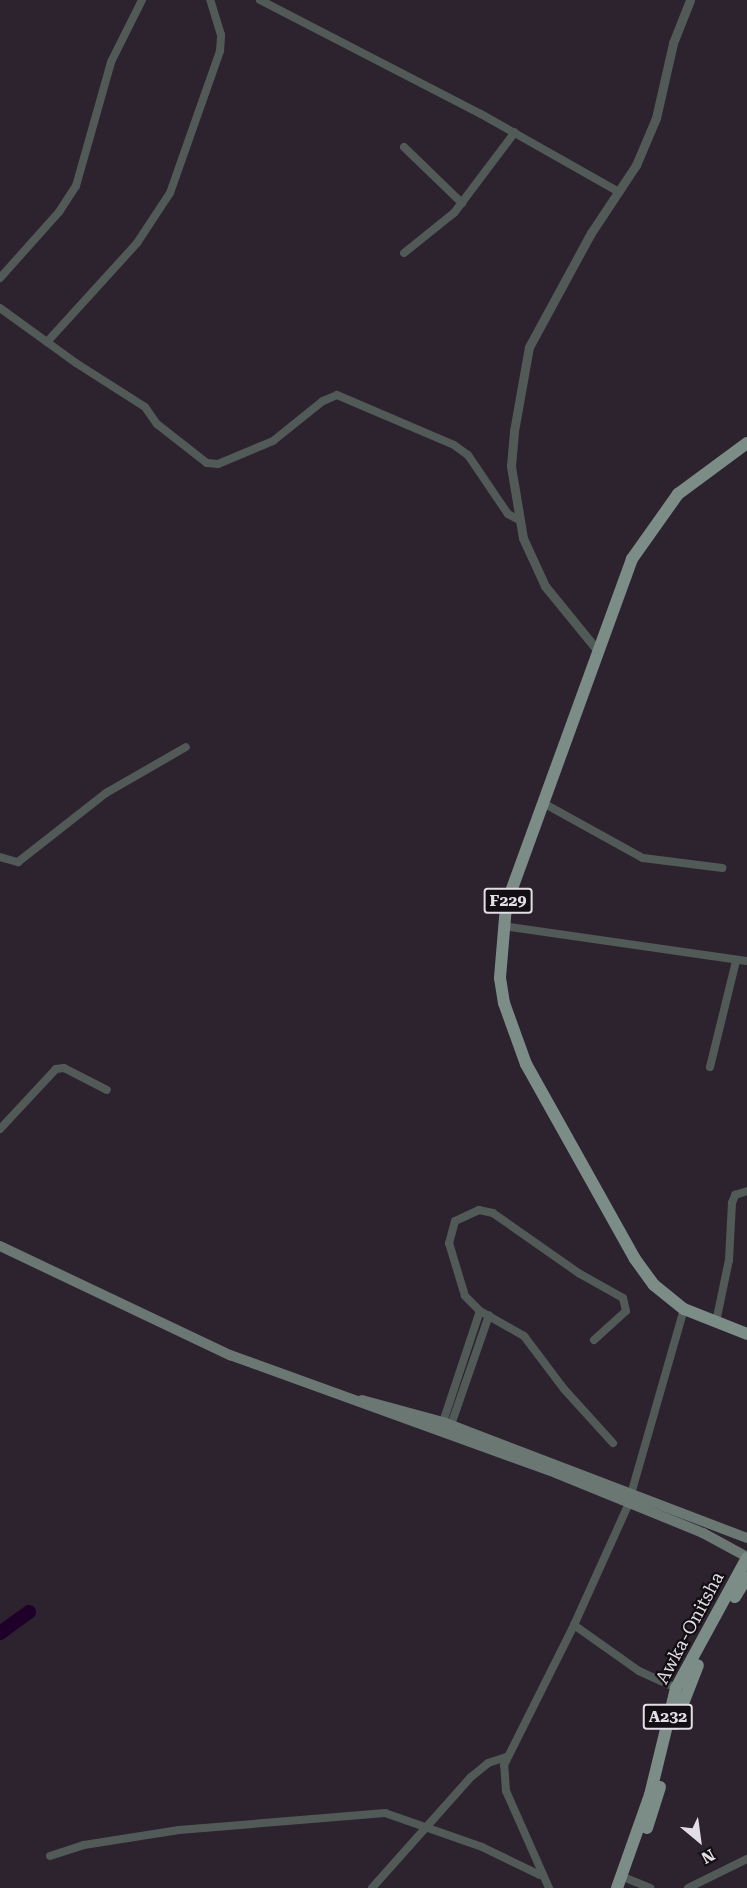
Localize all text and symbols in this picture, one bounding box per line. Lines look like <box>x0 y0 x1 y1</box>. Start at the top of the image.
road number: F229 <box>482 888 534 914</box>
street label: Awka-Onitsha <box>651 1568 729 1688</box>
road number: A232 <box>642 1704 694 1730</box>
north arrow <box>669 1810 729 1870</box>
text: N <box>698 1845 718 1867</box>

